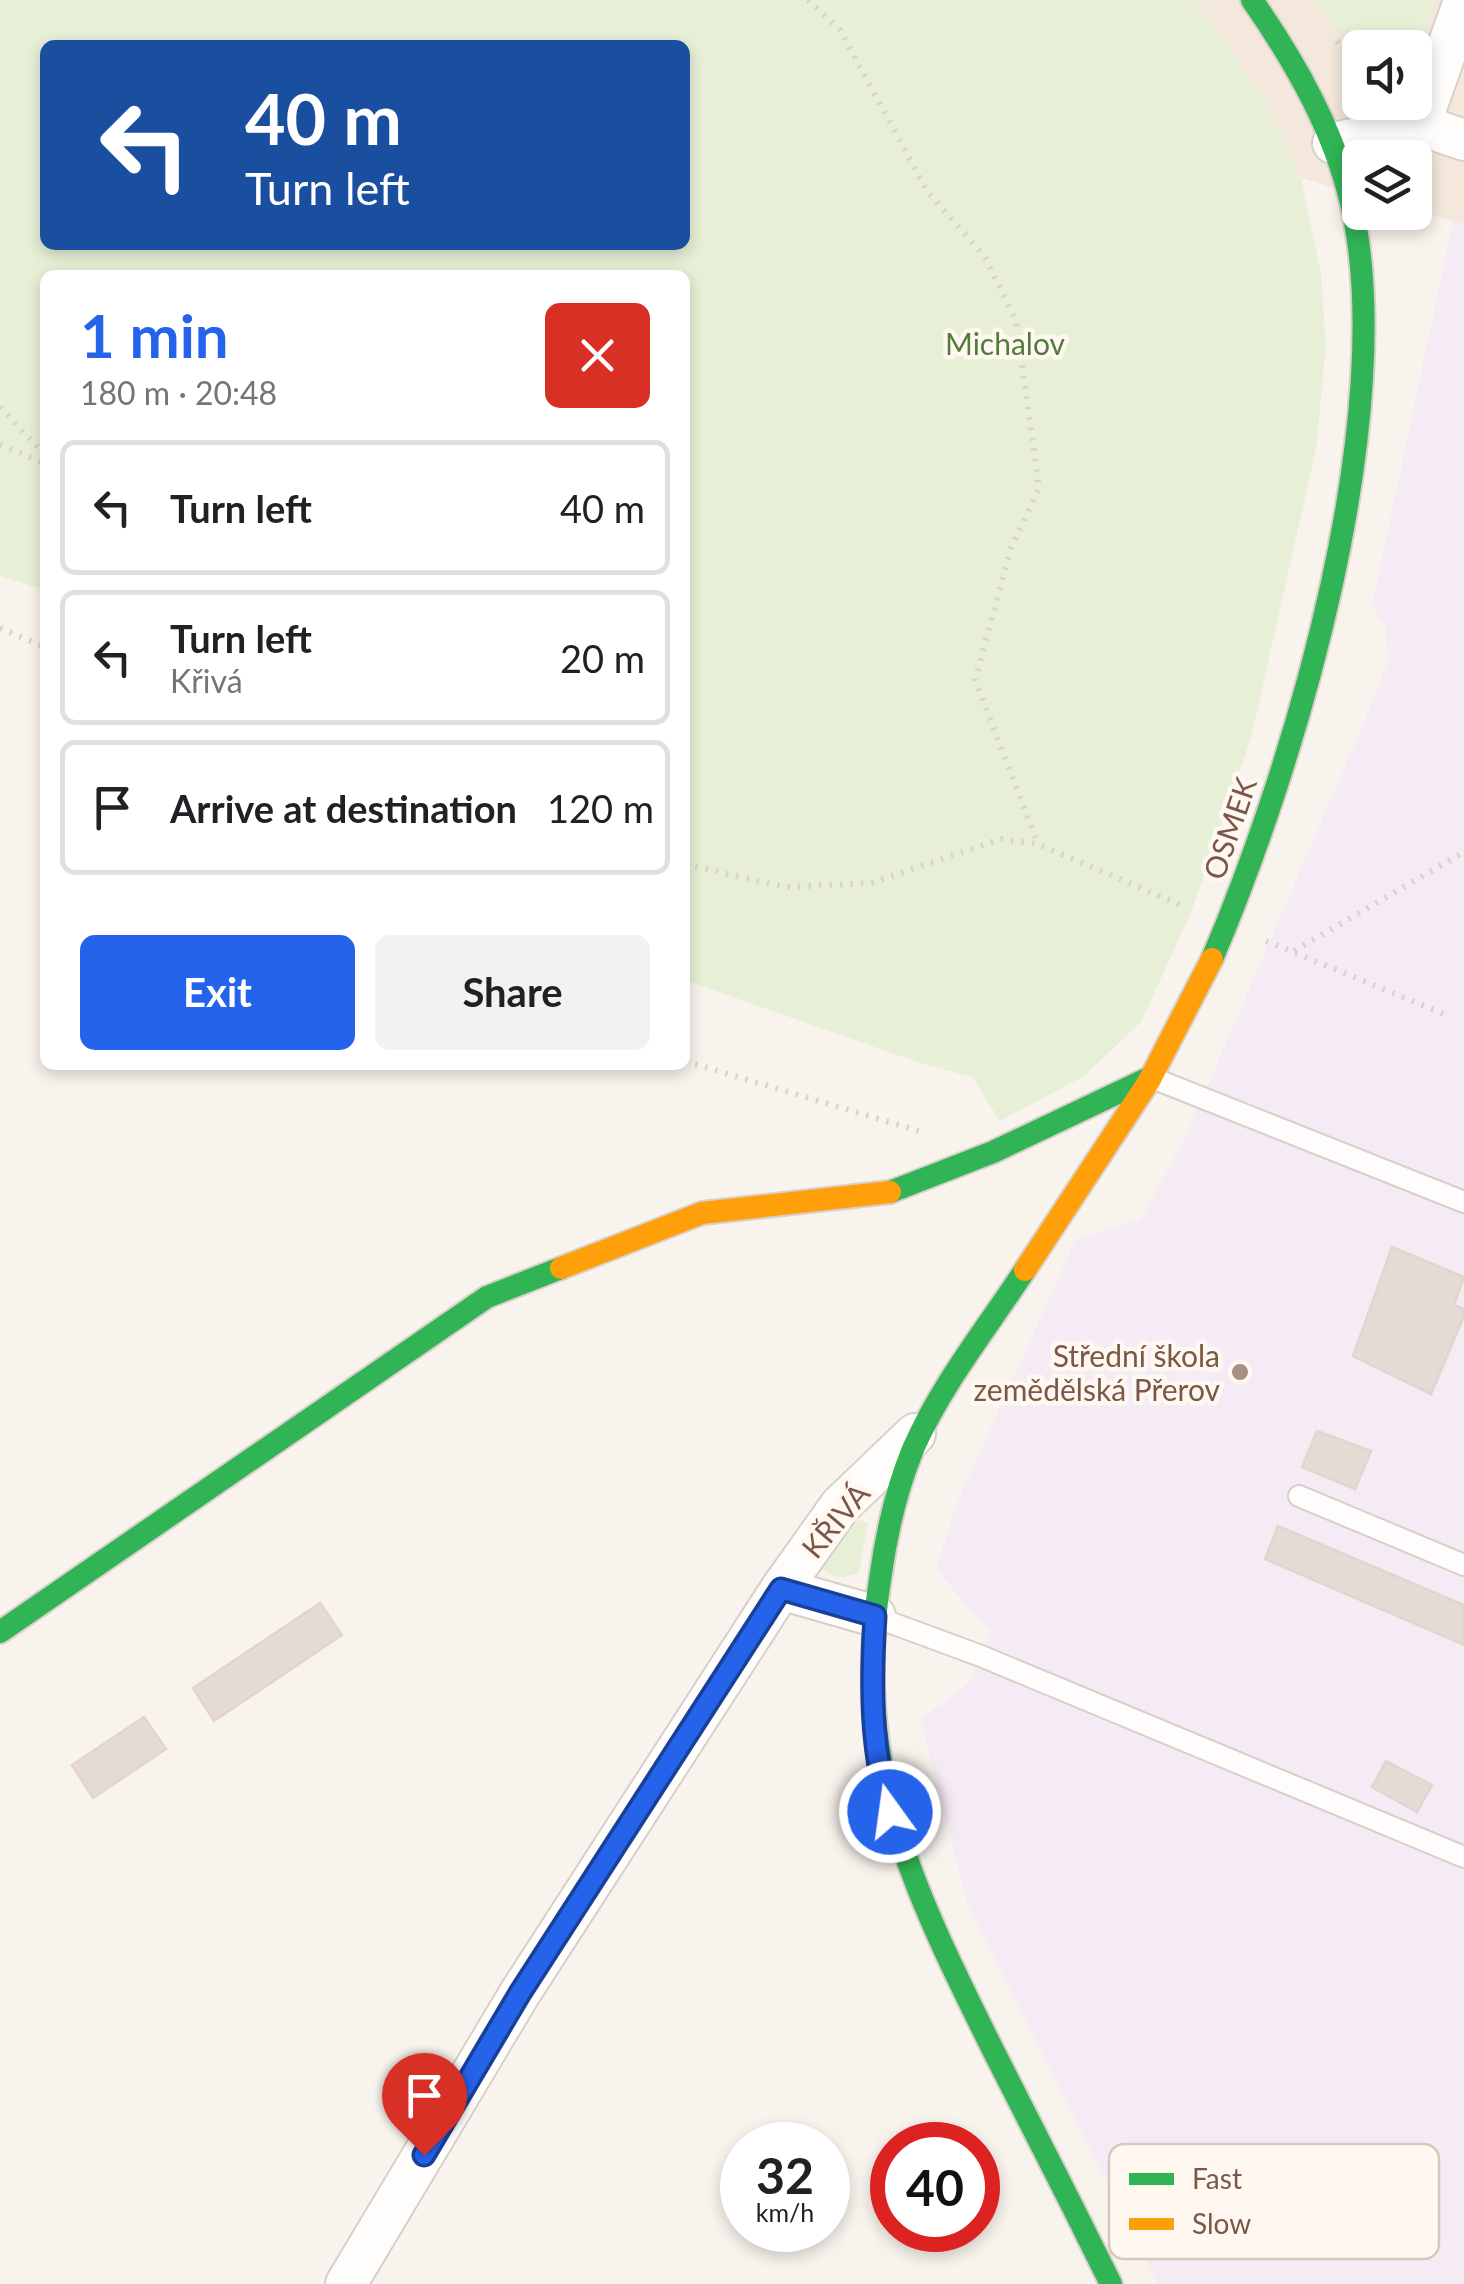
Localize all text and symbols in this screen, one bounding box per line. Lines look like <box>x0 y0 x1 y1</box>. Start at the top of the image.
map controls <box>1342 30 1432 230</box>
button: sound <box>1342 30 1432 120</box>
text: 40 m <box>245 76 402 160</box>
icon: left <box>80 80 210 210</box>
button: layers <box>1342 140 1432 230</box>
text: Turn left <box>245 161 410 215</box>
text: 1 min <box>80 299 229 371</box>
button: close <box>545 303 650 408</box>
park label: Michalov <box>945 325 1065 361</box>
text: 180 m · 20:48 <box>80 373 277 412</box>
icon: left <box>85 480 140 535</box>
text: Turn left <box>170 485 312 531</box>
text: 40 m <box>560 485 645 531</box>
text: Turn left <box>170 615 312 661</box>
icon: left <box>85 630 140 685</box>
text: 20 m <box>560 635 645 681</box>
text: Křivá <box>170 661 243 700</box>
street label: OSMEK <box>1195 772 1263 884</box>
icon: arrive <box>85 780 140 835</box>
text: Arrive at destination <box>170 785 517 831</box>
text: 120 m <box>547 785 654 831</box>
button: Exit <box>80 935 355 1050</box>
button: Share <box>375 935 650 1050</box>
place label: Střední škola zemědělská Přerov <box>974 1337 1221 1407</box>
marker: Střední škola zemědělská Přerov <box>1229 1361 1251 1383</box>
street label: KŘIVÁ <box>794 1475 877 1565</box>
position arrow <box>838 1760 942 1864</box>
pin <box>382 2053 467 2156</box>
icon: arrive <box>397 2068 452 2123</box>
speed limit sign: 40 <box>870 2122 1000 2252</box>
legend <box>1109 2144 1439 2259</box>
text: 32 <box>756 2145 814 2205</box>
text: Fast <box>1192 2161 1242 2195</box>
text: km/h <box>756 2197 814 2227</box>
text: Slow <box>1192 2206 1251 2240</box>

